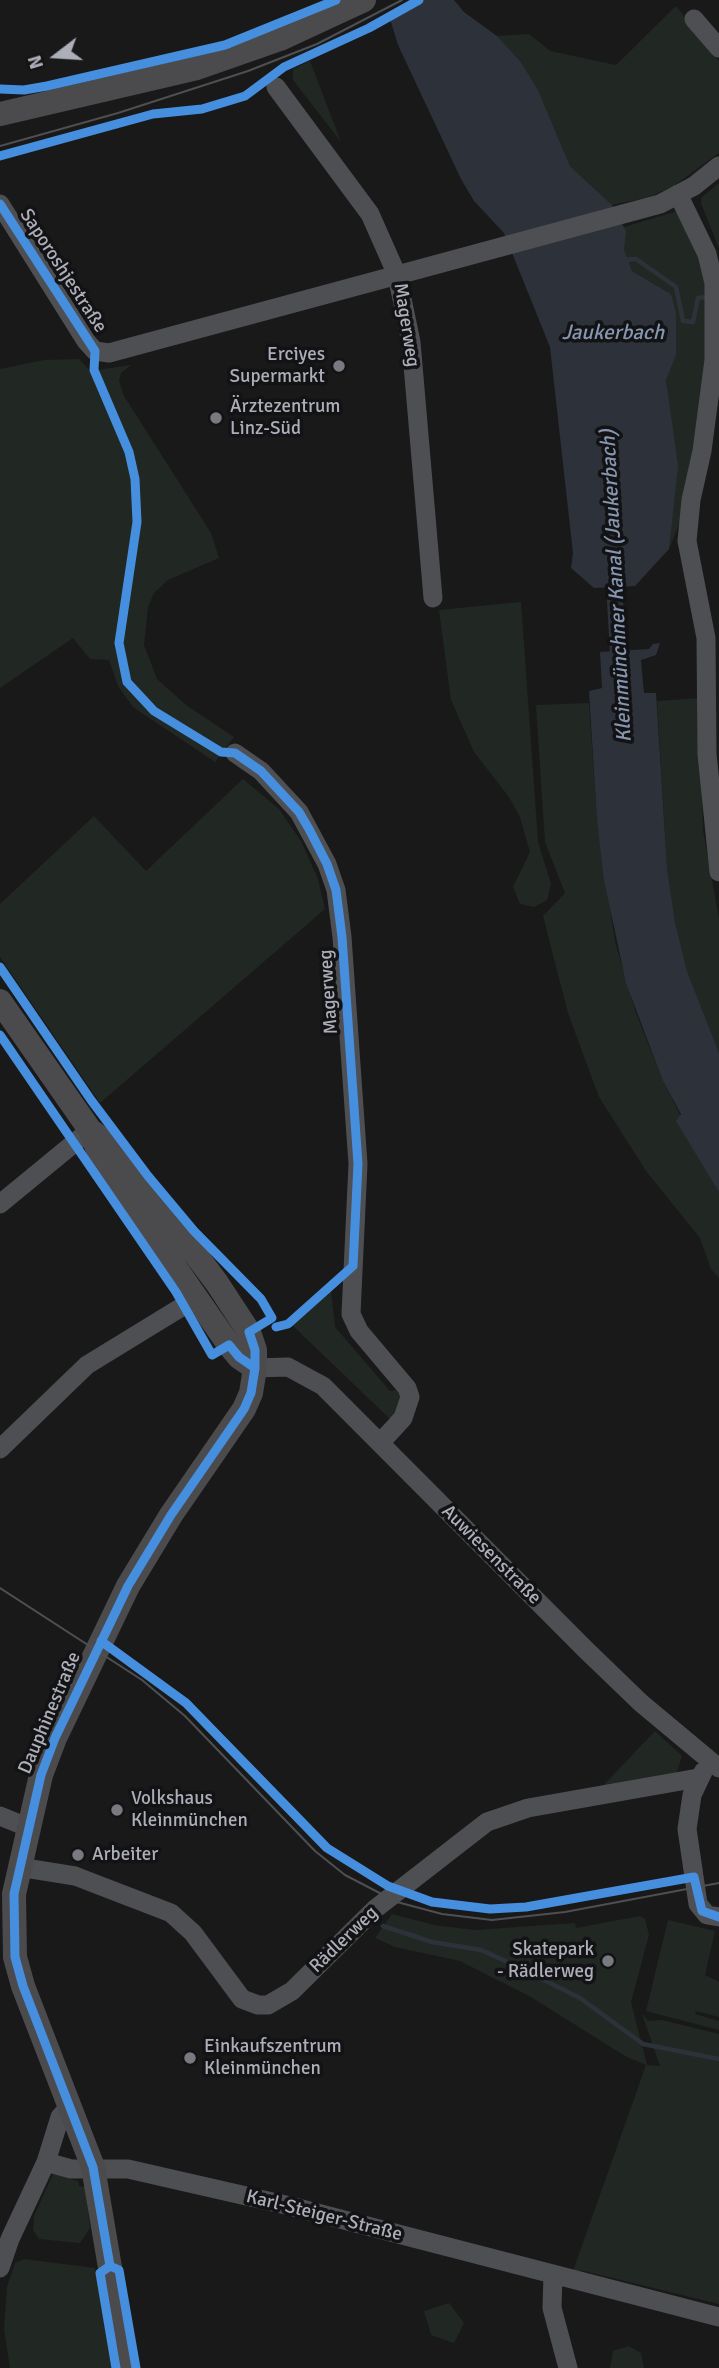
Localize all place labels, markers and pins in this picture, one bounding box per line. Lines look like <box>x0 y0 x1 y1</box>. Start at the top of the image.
place label: Erciyes Supermarkt <box>230 344 325 388</box>
marker: Erciyes Supermarkt <box>331 358 347 374</box>
place label: Ärztezentrum Linz-Süd <box>230 396 340 440</box>
marker: Ärztezentrum Linz-Süd <box>208 410 224 426</box>
place label: Volkshaus Kleinmünchen <box>131 1788 248 1832</box>
marker: Volkshaus Kleinmünchen <box>109 1802 125 1818</box>
place label: Arbeiter <box>92 1844 158 1866</box>
marker: Arbeiter <box>70 1847 86 1863</box>
place label: Skatepark - Rädlerweg <box>497 1939 594 1983</box>
marker: Skatepark - Rädlerweg <box>600 1953 616 1969</box>
place label: Einkaufszentrum Kleinmünchen <box>204 2036 342 2080</box>
marker: Einkaufszentrum Kleinmünchen <box>182 2050 198 2066</box>

